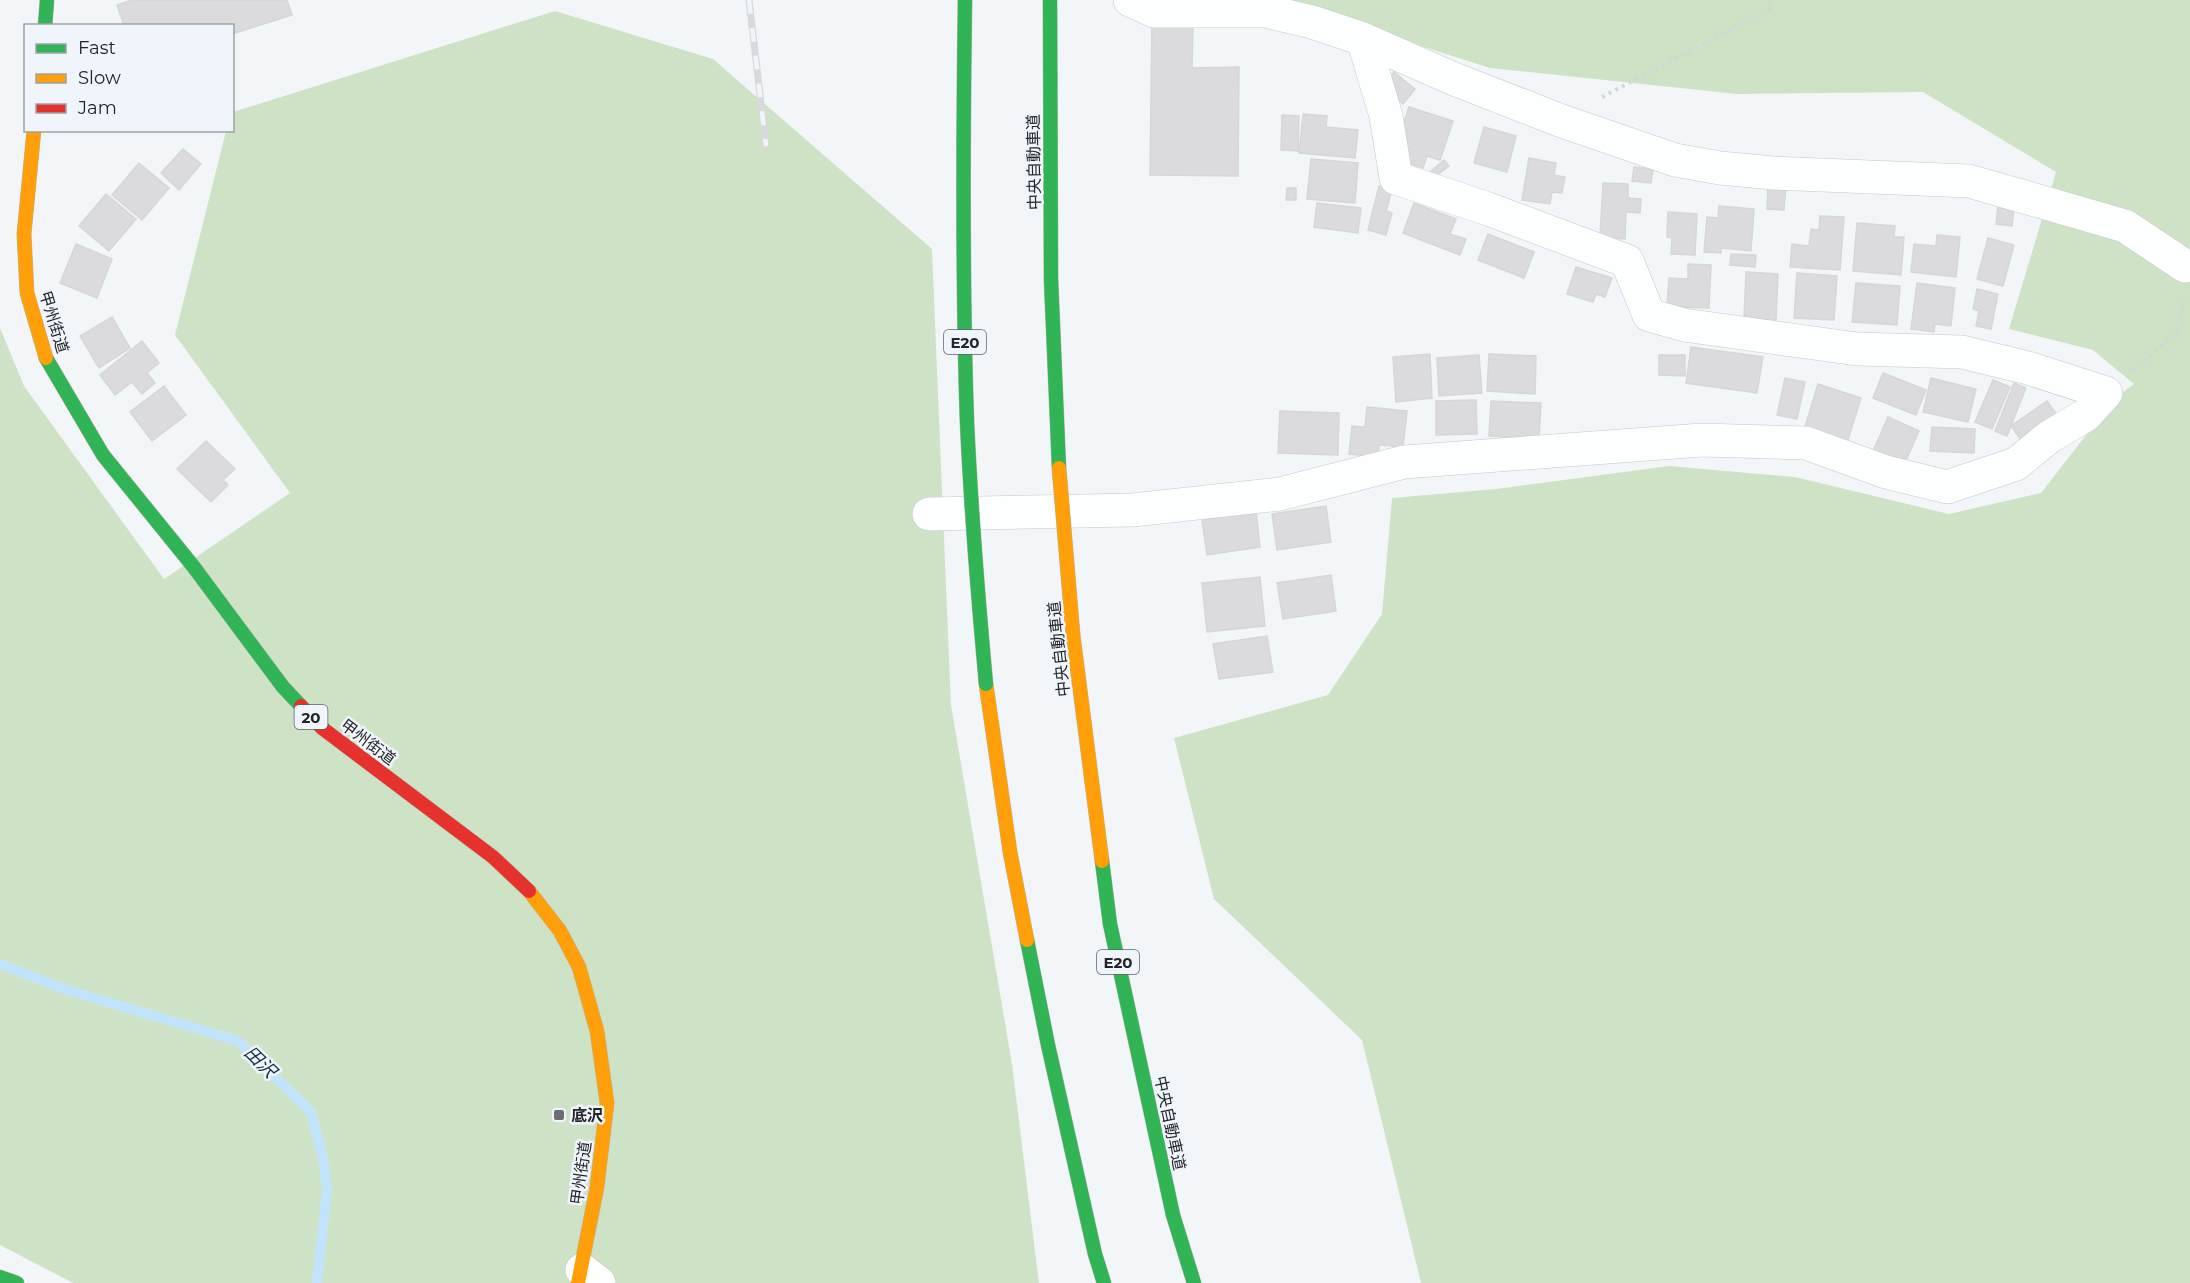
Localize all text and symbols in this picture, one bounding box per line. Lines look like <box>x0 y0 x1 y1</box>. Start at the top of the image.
legend <box>24 24 234 132</box>
text: Fast <box>78 37 116 59</box>
text: Slow <box>78 67 121 89</box>
text: Jam <box>77 97 117 119</box>
street label: 中央自動車道 <box>1024 114 1044 210</box>
street label: 甲州街道 <box>36 289 72 355</box>
road number: E20 <box>944 330 986 354</box>
street label: 中央自動車道 <box>1045 600 1073 698</box>
road number: 20 <box>294 705 328 729</box>
street label: 甲州街道 <box>337 715 399 769</box>
road number: E20 <box>1097 950 1139 974</box>
water label: 田沢 <box>239 1042 282 1084</box>
street label: 中央自動車道 <box>1151 1074 1189 1172</box>
place label: 底沢 <box>571 1106 603 1125</box>
marker: 底沢 <box>552 1108 566 1122</box>
street label: 甲州街道 <box>567 1140 595 1206</box>

